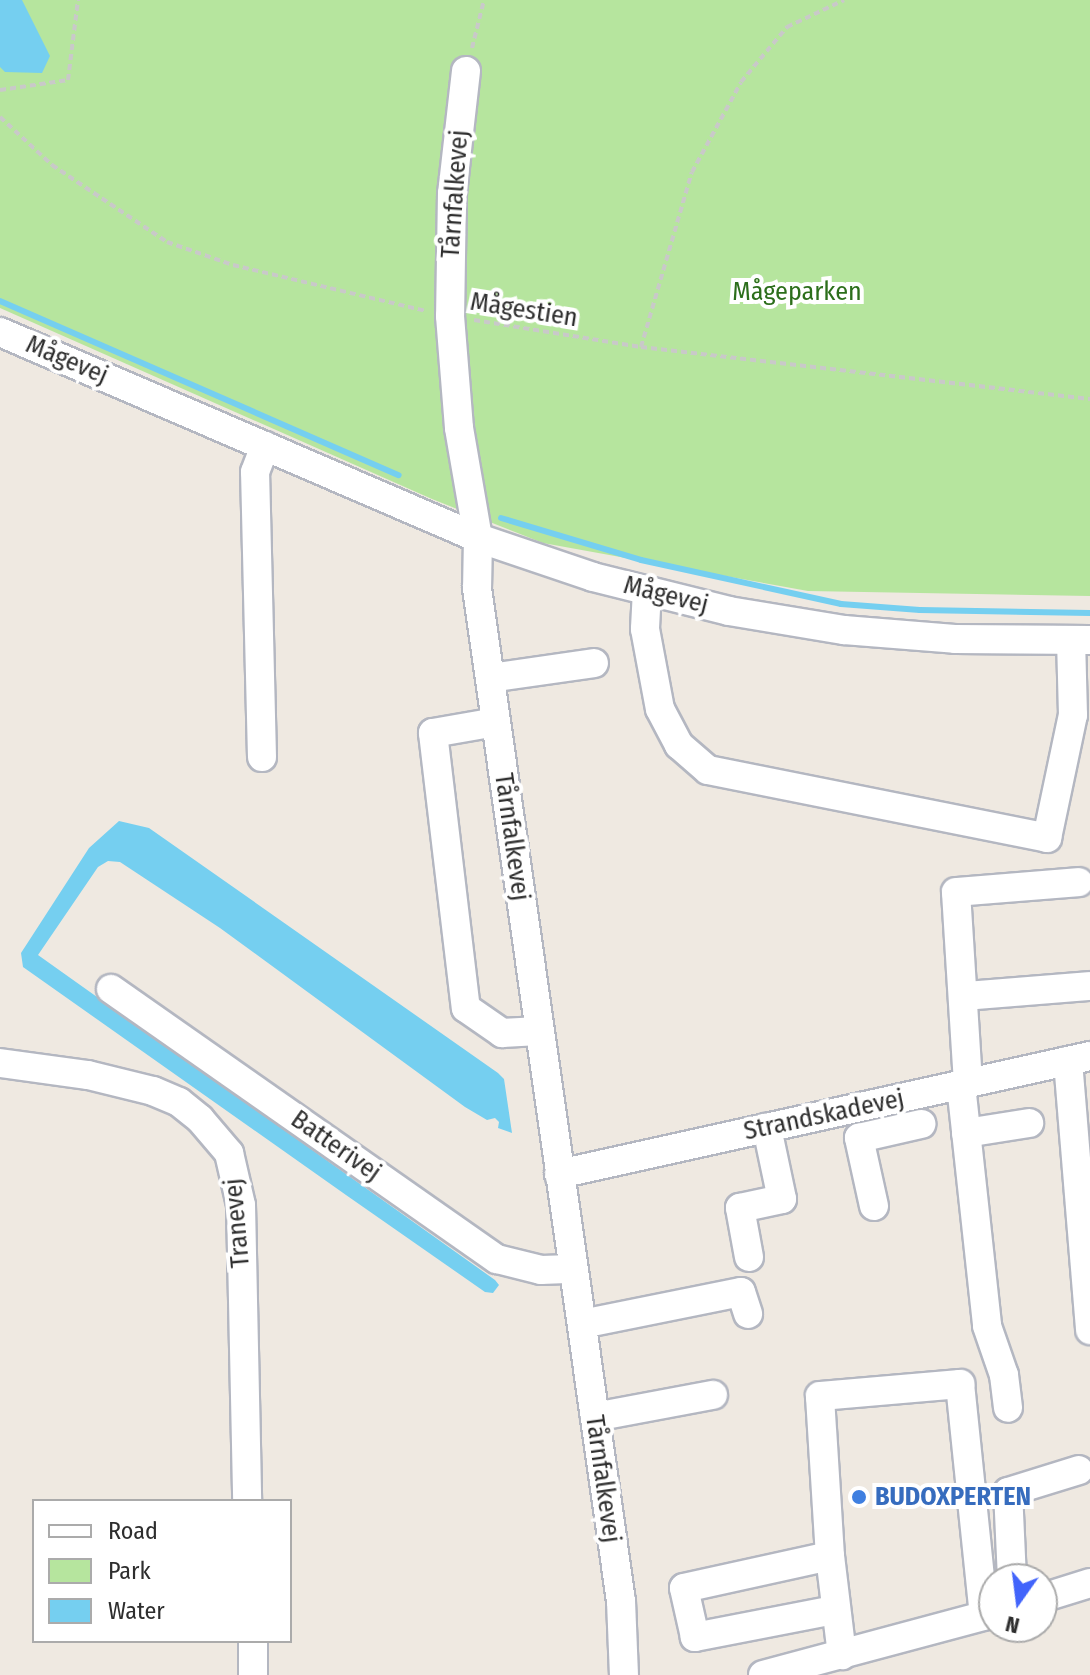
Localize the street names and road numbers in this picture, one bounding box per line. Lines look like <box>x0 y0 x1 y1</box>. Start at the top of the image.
street label: Tårnfalkevej <box>435 129 475 259</box>
street label: Mågestien <box>468 286 580 334</box>
street label: Mågevej <box>21 329 113 391</box>
street label: Mågevej <box>620 569 712 621</box>
street label: Tårnfalkevej <box>488 771 536 903</box>
street label: Strandskadevej <box>741 1083 907 1147</box>
street label: Batterivej <box>285 1104 387 1188</box>
street label: Tranevej <box>218 1177 256 1269</box>
street label: Tårnfalkevej <box>579 1413 627 1545</box>

